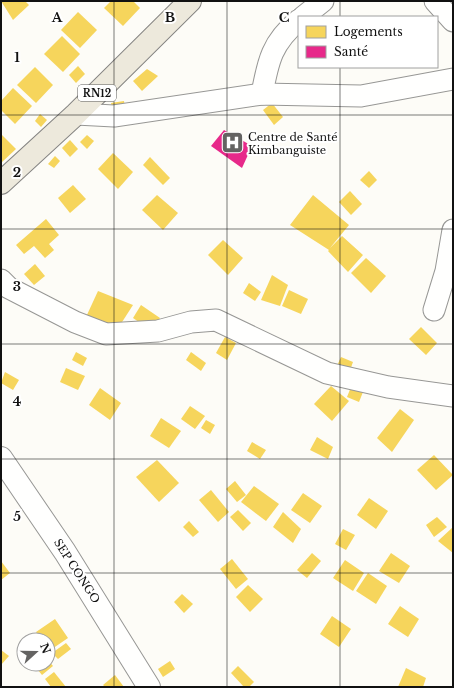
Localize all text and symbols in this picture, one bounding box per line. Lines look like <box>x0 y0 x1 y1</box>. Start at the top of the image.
text: A <box>51 9 63 26</box>
text: B <box>165 9 175 26</box>
text: C <box>279 9 290 26</box>
legend <box>298 16 438 68</box>
text: Logements <box>334 24 403 39</box>
text: Santé <box>334 44 368 59</box>
text: 1 <box>14 49 20 66</box>
road number: RN12 <box>78 85 116 101</box>
hospital icon: Centre de Santé Kimbanguiste <box>219 130 245 156</box>
place label: Centre de Santé Kimbanguiste <box>248 130 338 157</box>
text: 2 <box>13 164 21 181</box>
text: 3 <box>13 278 21 295</box>
text: 4 <box>13 393 22 410</box>
text: 5 <box>13 508 21 525</box>
street label: SEP CONGO <box>51 536 103 606</box>
north arrow <box>16 632 56 672</box>
text: N <box>37 641 54 656</box>

